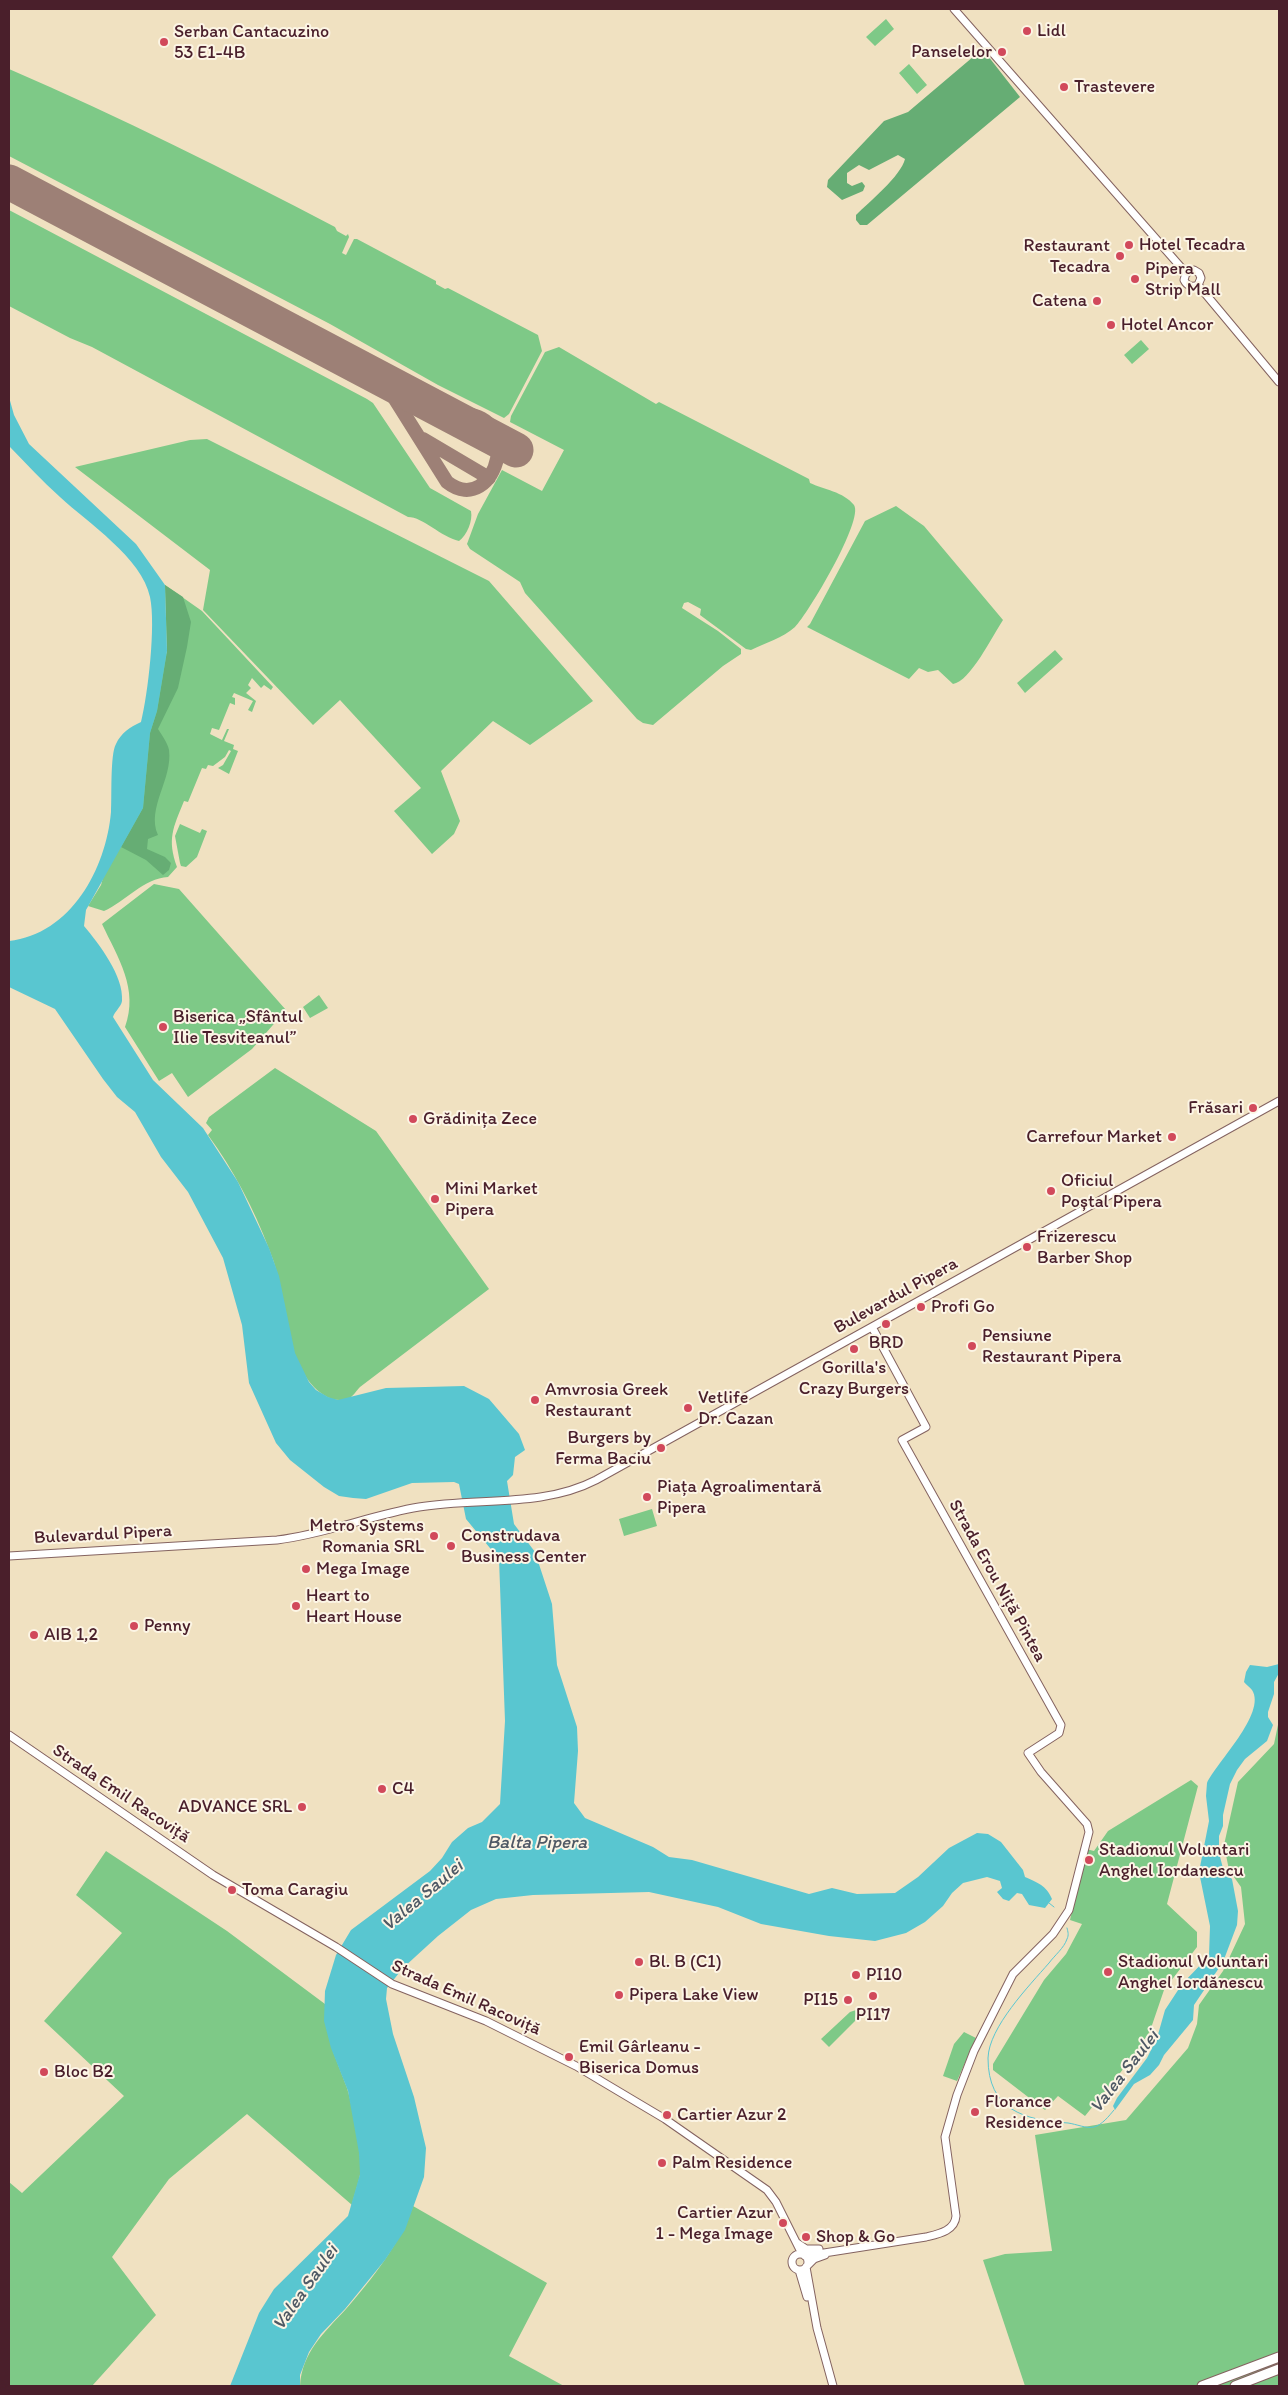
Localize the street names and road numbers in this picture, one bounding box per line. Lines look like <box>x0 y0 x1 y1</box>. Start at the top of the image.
street label: Bulevardul Pipera <box>830 1253 962 1339</box>
street label: Strada Erou Niță Pintea <box>943 1496 1051 1666</box>
street label: Bulevardul Pipera <box>33 1521 173 1549</box>
street label: Strada Emil Racoviță <box>48 1740 194 1848</box>
street label: Strada Emil Racoviță <box>388 1955 544 2041</box>

